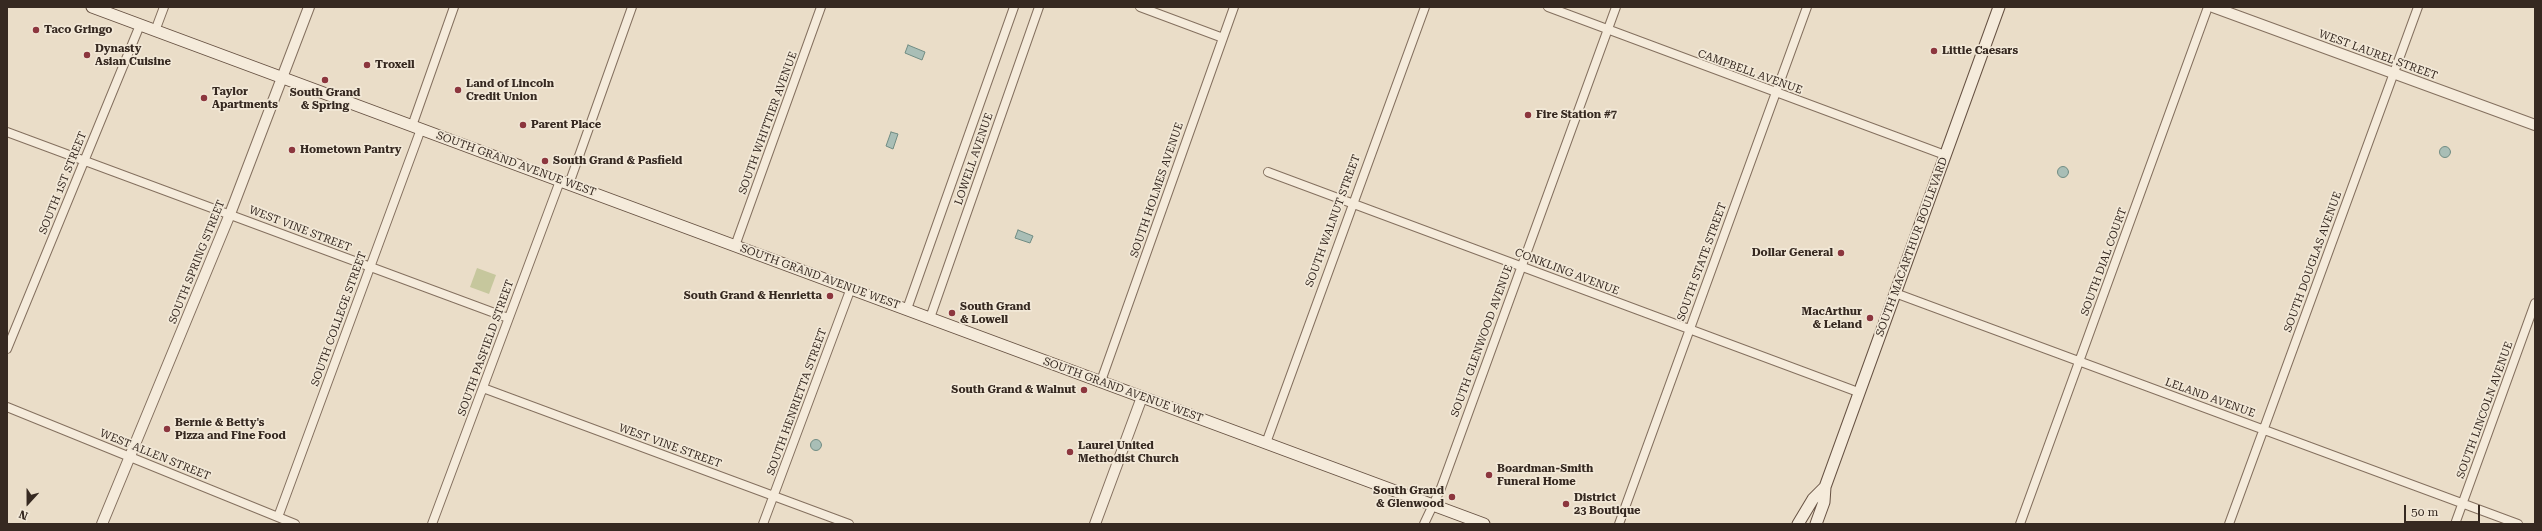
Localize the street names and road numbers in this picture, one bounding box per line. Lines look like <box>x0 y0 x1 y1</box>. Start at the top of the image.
street label: WEST LAUREL STREET <box>2317 27 2439 83</box>
street label: CAMPBELL AVENUE <box>1696 47 1804 97</box>
street label: SOUTH WHITTIER AVENUE <box>736 50 800 196</box>
street label: LOWELL AVENUE <box>952 111 996 207</box>
street label: SOUTH HOLMES AVENUE <box>1128 121 1186 259</box>
street label: SOUTH GRAND AVENUE WEST <box>434 129 598 199</box>
street label: SOUTH 1ST STREET <box>36 130 90 236</box>
street label: SOUTH WALNUT STREET <box>1303 153 1363 289</box>
street label: SOUTH MACARTHUR BOULEVARD <box>1873 155 1951 339</box>
street label: SOUTH DOUGLAS AVENUE <box>2281 190 2345 334</box>
street label: SOUTH SPRING STREET <box>166 198 228 326</box>
street label: SOUTH STATE STREET <box>1674 201 1730 323</box>
street label: WEST VINE STREET <box>247 203 353 255</box>
street label: SOUTH DIAL COURT <box>2078 206 2130 318</box>
street label: SOUTH GRAND AVENUE WEST <box>738 242 902 312</box>
street label: CONKLING AVENUE <box>1513 246 1621 298</box>
street label: SOUTH COLLEGE STREET <box>308 250 370 388</box>
street label: SOUTH GLENWOOD AVENUE <box>1448 263 1516 419</box>
street label: SOUTH PASFIELD STREET <box>455 278 517 418</box>
street label: SOUTH HENRIETTA STREET <box>764 327 830 477</box>
street label: SOUTH LINCOLN AVENUE <box>2454 340 2516 480</box>
street label: SOUTH GRAND AVENUE WEST <box>1041 355 1205 425</box>
street label: LELAND AVENUE <box>2163 376 2257 420</box>
street label: WEST VINE STREET <box>617 421 723 471</box>
street label: WEST ALLEN STREET <box>98 427 212 483</box>

